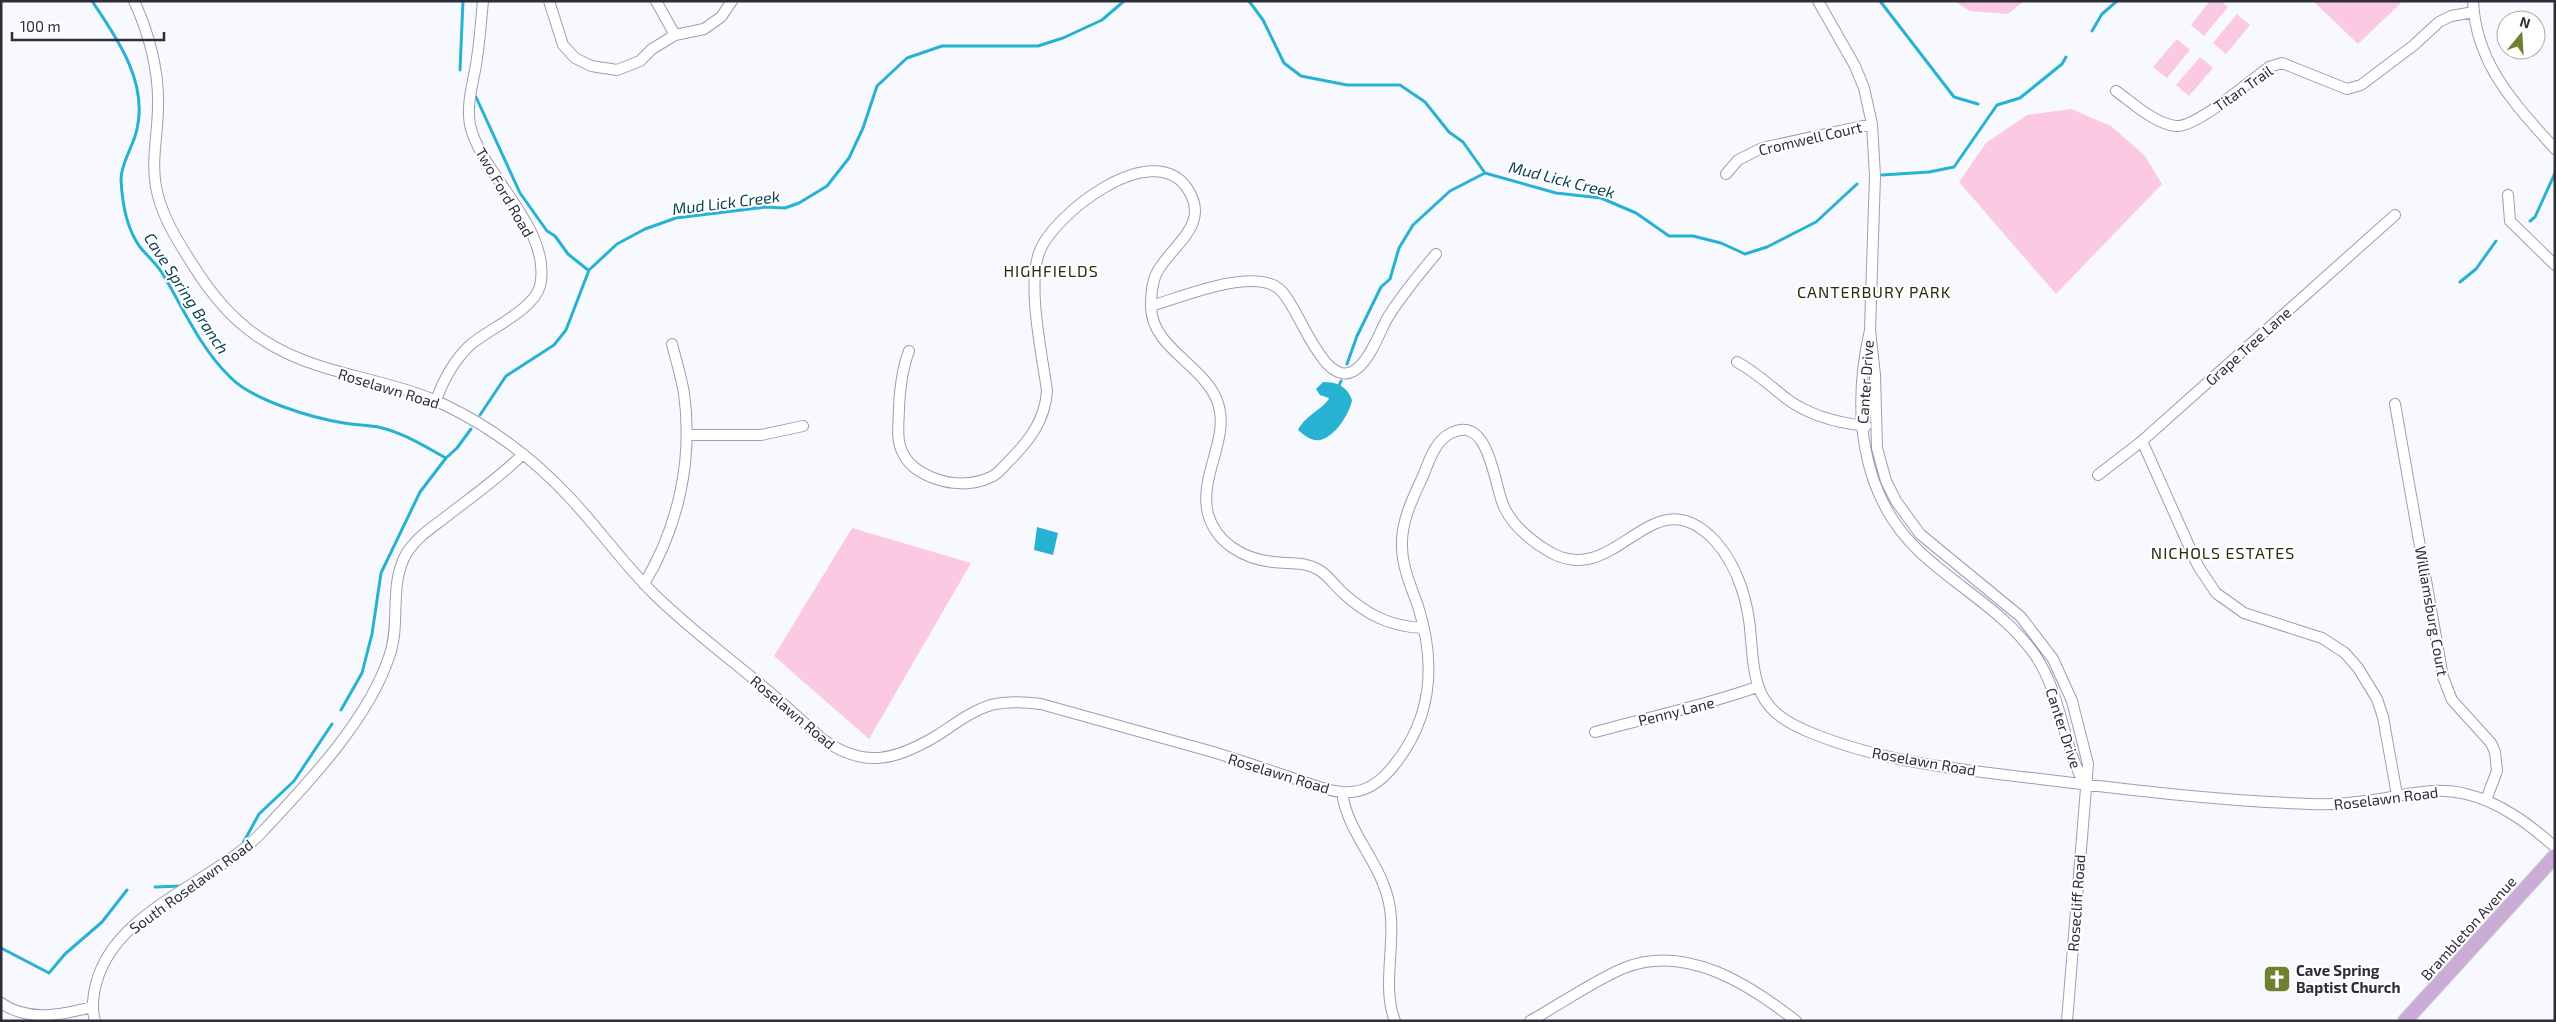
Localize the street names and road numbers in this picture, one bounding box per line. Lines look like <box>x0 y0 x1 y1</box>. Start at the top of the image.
street label: Titan Trail <box>2210 61 2276 115</box>
street label: Cromwell Court <box>1757 117 1864 159</box>
street label: Two Ford Road <box>472 144 538 240</box>
street label: Grape Tree Lane <box>2202 303 2294 389</box>
street label: Canter Drive <box>1853 340 1877 424</box>
street label: Roselawn Road <box>336 364 442 412</box>
street label: Williamsburg Court <box>2412 545 2452 678</box>
street label: Roselawn Road <box>747 671 839 753</box>
street label: Canter Drive <box>2042 685 2086 771</box>
street label: Penny Lane <box>1636 693 1716 729</box>
street label: Roselawn Road <box>1871 743 1977 779</box>
street label: Roselawn Road <box>1226 749 1332 797</box>
street label: Roselawn Road <box>2333 783 2439 813</box>
street label: South Roselawn Road <box>126 835 256 937</box>
street label: Rosecliff Road <box>2064 854 2088 952</box>
street label: Brambleton Avenue <box>2416 872 2520 984</box>

